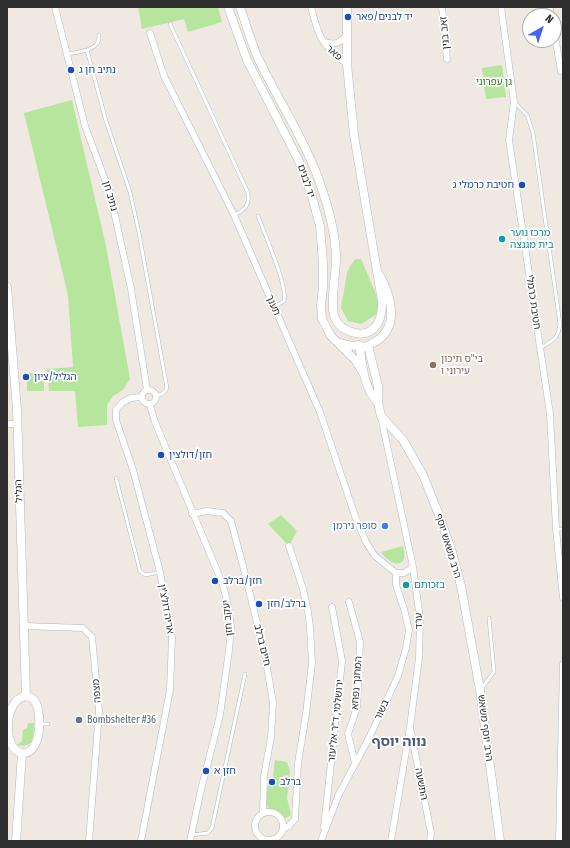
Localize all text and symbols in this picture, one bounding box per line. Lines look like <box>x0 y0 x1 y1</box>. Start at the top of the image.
north arrow <box>522 8 562 48</box>
place label: יד לבנים/פאר <box>356 11 413 23</box>
marker: יד לבנים/פאר <box>343 12 353 22</box>
text: N <box>543 12 556 26</box>
street label: זאב בנין <box>438 16 452 50</box>
street label: פאר <box>323 43 345 63</box>
place label: נתיב חן ג <box>79 64 116 76</box>
marker: נתיב חן ג <box>66 65 76 75</box>
park label: גן עפרוני <box>476 76 512 88</box>
street label: יד לבנים <box>295 163 317 199</box>
place label: חטיבת כרמלי ג <box>453 179 514 191</box>
street label: נתיב חן <box>100 180 120 212</box>
marker: חטיבת כרמלי ג <box>517 180 527 190</box>
place label: מרכז נוער בית מגנצה <box>510 227 554 250</box>
marker: מרכז נוער בית מגנצה <box>497 234 507 244</box>
street label: חטיבת כרמלי <box>523 274 543 330</box>
street label: תענך <box>263 293 283 317</box>
place label: בי"ס תיכון עירוני ו <box>441 353 483 376</box>
marker: בי"ס תיכון עירוני ו <box>428 360 438 370</box>
place label: הגליל/ציון <box>34 371 77 383</box>
marker: הגליל/ציון <box>21 372 31 382</box>
place label: חזן/דולצין <box>169 449 212 461</box>
marker: חזן/דולצין <box>156 450 166 460</box>
street label: הגליל <box>13 479 25 503</box>
street label: הרב משאש יוסף <box>432 512 464 580</box>
place label: סופר נירמן <box>333 520 377 532</box>
marker: סופר נירמן <box>380 521 390 531</box>
place label: חזן/ברלב <box>223 575 262 587</box>
marker: חזן/ברלב <box>210 576 220 586</box>
place label: בזכותם <box>414 579 445 591</box>
marker: בזכותם <box>401 580 411 590</box>
street label: אריה דולצ'ין <box>156 583 176 635</box>
place label: ברלב/חזן <box>267 598 306 610</box>
street label: יעקב חזן <box>220 599 236 637</box>
marker: ברלב/חזן <box>254 599 264 609</box>
street label: ערד <box>413 613 425 629</box>
street label: חיים ברלב <box>251 623 273 667</box>
street label: המחנך נפחא <box>349 656 365 710</box>
street label: מצפה <box>90 678 104 704</box>
street label: ירושלמי, ד"ר אליעזר <box>326 679 346 763</box>
street label: הרב יוסף משאש <box>475 694 495 762</box>
street label: בשור <box>372 698 392 722</box>
place label: Bombshelter #36 <box>87 714 156 726</box>
marker: Bombshelter #36 <box>74 715 84 725</box>
district label: נווה יוסף <box>372 734 426 750</box>
place label: חזן א <box>214 765 236 777</box>
marker: חזן א <box>201 766 211 776</box>
street label: התשעה <box>412 767 430 801</box>
place label: ברלב <box>280 776 301 788</box>
marker: ברלב <box>267 777 277 787</box>

